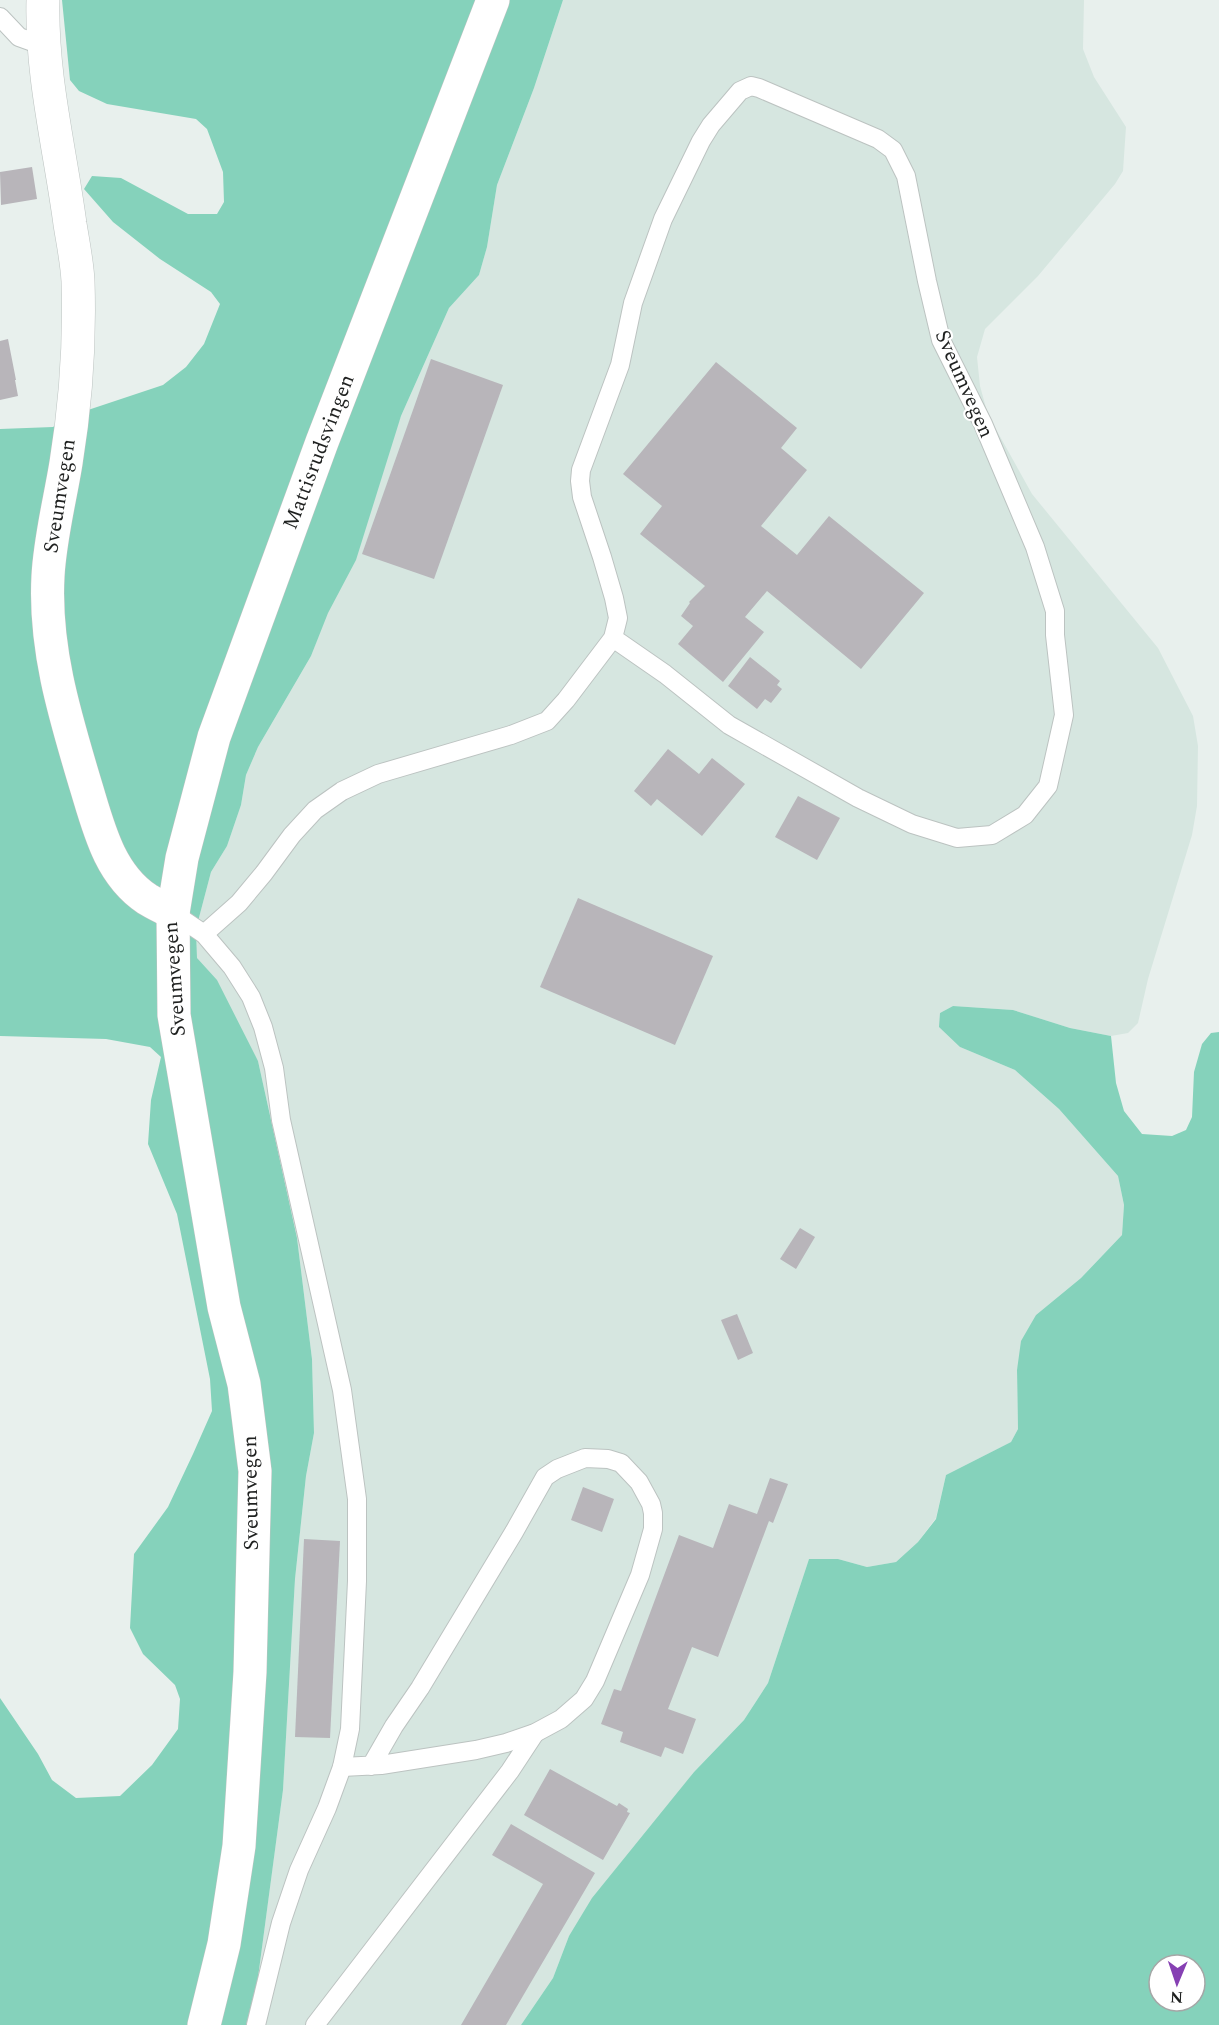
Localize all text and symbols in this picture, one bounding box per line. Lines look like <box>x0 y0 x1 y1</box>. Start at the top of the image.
street label: Sveumvegen <box>926 325 1002 443</box>
street label: Mattisrudsvingen <box>275 370 363 534</box>
street label: Sveumvegen <box>35 437 85 555</box>
street label: Sveumvegen <box>155 920 195 1038</box>
street label: Sveumvegen <box>234 1435 268 1551</box>
north arrow <box>1147 1953 1207 2013</box>
text: N <box>1170 1985 1183 2009</box>

